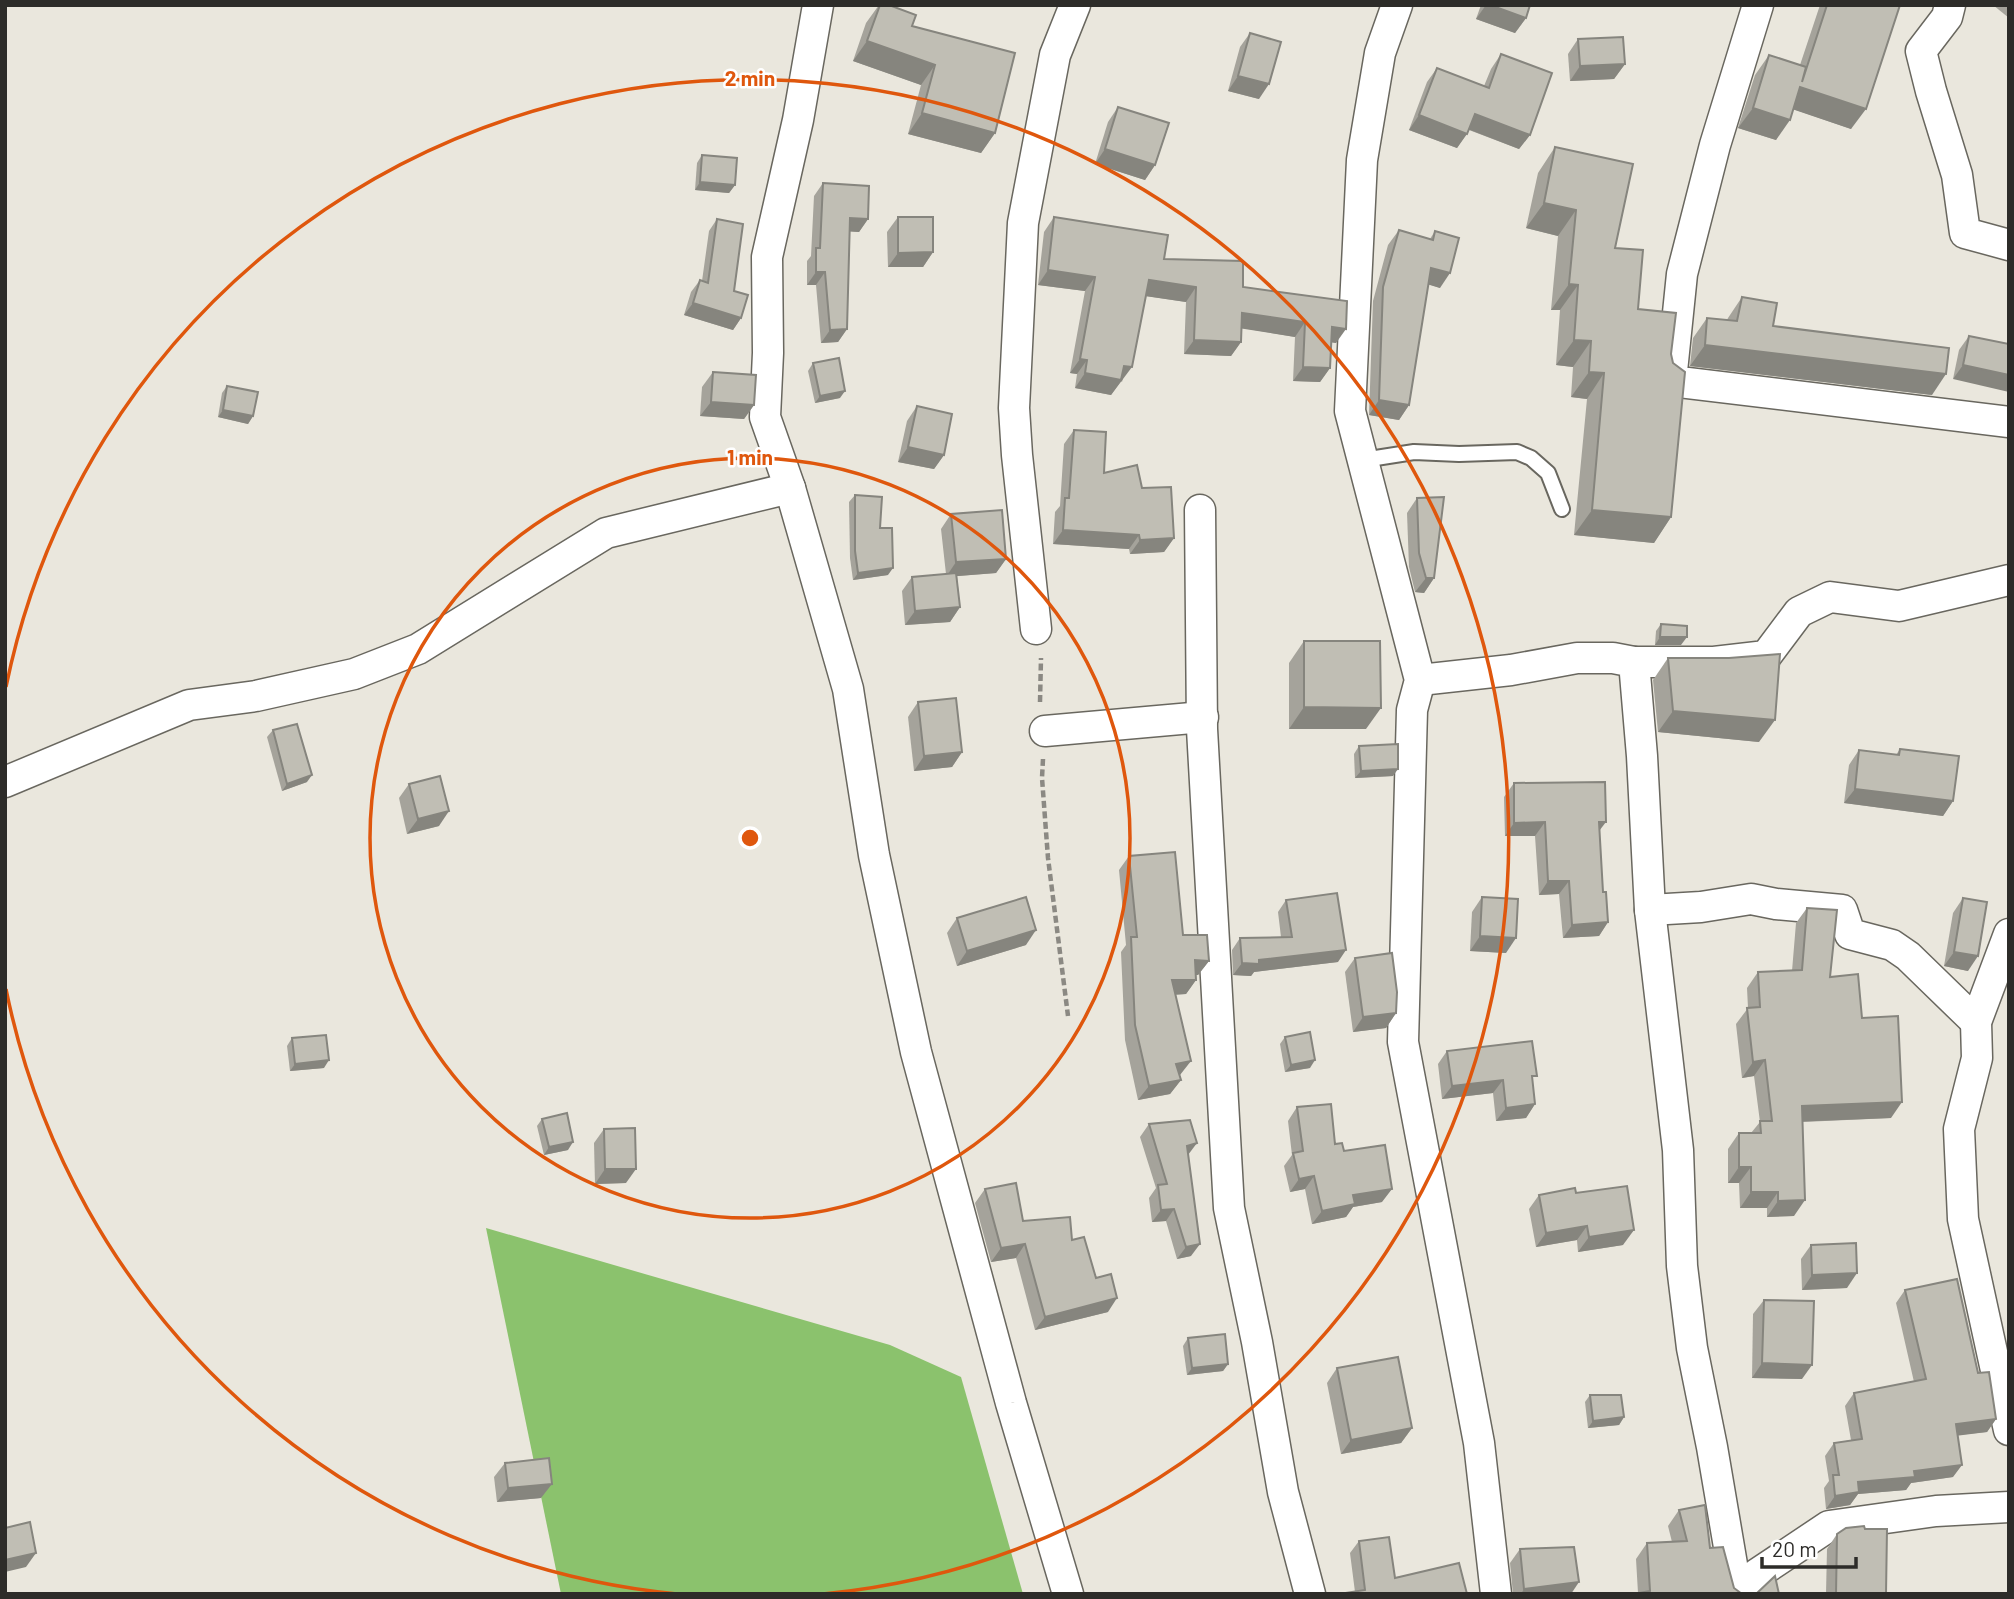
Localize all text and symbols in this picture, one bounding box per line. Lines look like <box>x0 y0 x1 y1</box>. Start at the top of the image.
text: 2 min <box>725 65 775 90</box>
text: 1 min <box>727 444 773 469</box>
centre of rings <box>738 826 762 850</box>
scale bar <box>1762 1526 1856 1570</box>
text: 20 m <box>1772 1536 1817 1561</box>

